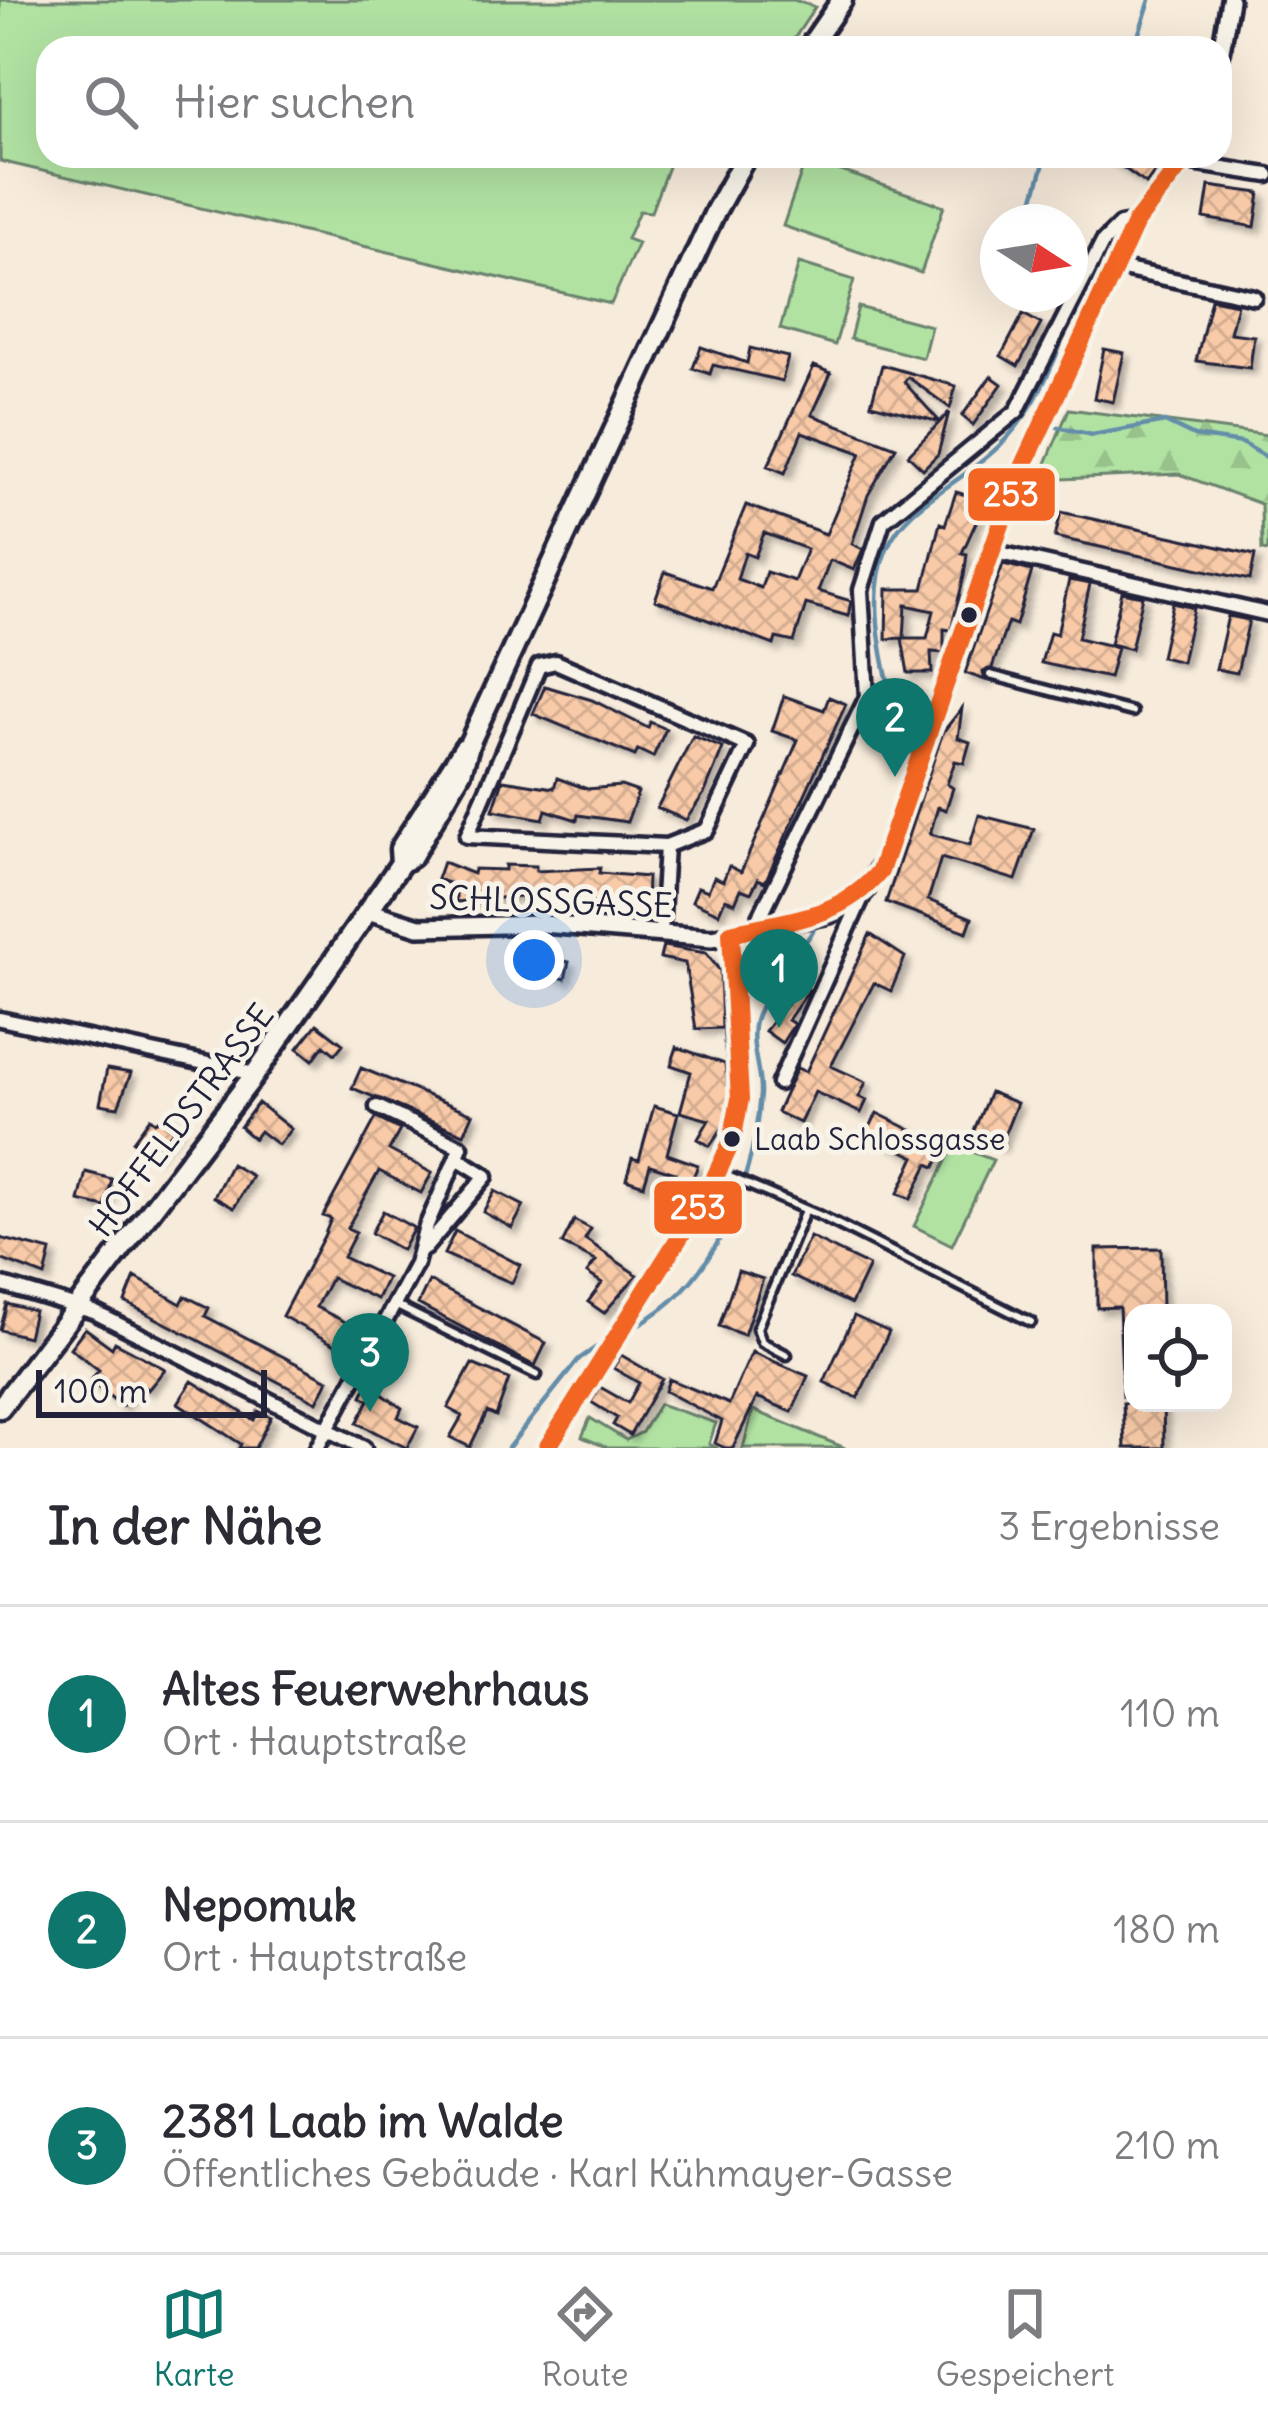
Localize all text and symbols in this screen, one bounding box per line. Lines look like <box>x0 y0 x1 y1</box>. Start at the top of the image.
search box <box>36 36 1232 168</box>
icon: search <box>78 69 144 135</box>
text: Hier suchen <box>174 74 415 130</box>
north arrow <box>980 204 1088 312</box>
line badge: 253 <box>966 466 1057 523</box>
text: 253 <box>983 473 1039 515</box>
unlabelled marker <box>958 604 980 626</box>
pin: 2 <box>856 678 934 777</box>
street label: SCHLOSSGASSE <box>429 876 673 926</box>
pin: 1 <box>740 929 818 1028</box>
your location <box>504 930 564 990</box>
street label: HOFFELDSTRASSE <box>80 995 282 1245</box>
place label: Laab Schlossgasse <box>754 1120 1005 1158</box>
marker: Laab Schlossgasse <box>721 1128 743 1150</box>
line badge: 253 <box>652 1179 744 1236</box>
text: 253 <box>670 1186 726 1228</box>
map controls <box>1124 1304 1232 1412</box>
button: locate <box>1124 1304 1232 1412</box>
pin: 3 <box>331 1313 409 1412</box>
scale bar <box>36 1364 267 1417</box>
text: 100 m <box>54 1370 147 1412</box>
text: In der Nähe <box>48 1494 323 1558</box>
text: 3 Ergebnisse <box>998 1502 1220 1551</box>
text: Altes Feuerwehrhaus <box>162 1661 589 1717</box>
text: 1 <box>79 1689 95 1738</box>
text: 110 m <box>1120 1689 1220 1738</box>
text: Ort · Hauptstraße <box>162 1717 467 1766</box>
text: Nepomuk <box>162 1877 356 1933</box>
text: 2 <box>76 1905 98 1954</box>
text: 180 m <box>1113 1905 1220 1954</box>
text: Ort · Hauptstraße <box>162 1933 467 1982</box>
text: 2381 Laab im Walde <box>162 2093 564 2149</box>
text: 3 <box>76 2121 98 2170</box>
text: 210 m <box>1114 2121 1220 2170</box>
text: Öffentliches Gebäude · Karl Kühmayer-Gasse <box>162 2149 953 2198</box>
tab: Karte <box>154 2281 235 2395</box>
tab: Route <box>542 2281 629 2395</box>
tab: Gespeichert <box>936 2281 1114 2395</box>

